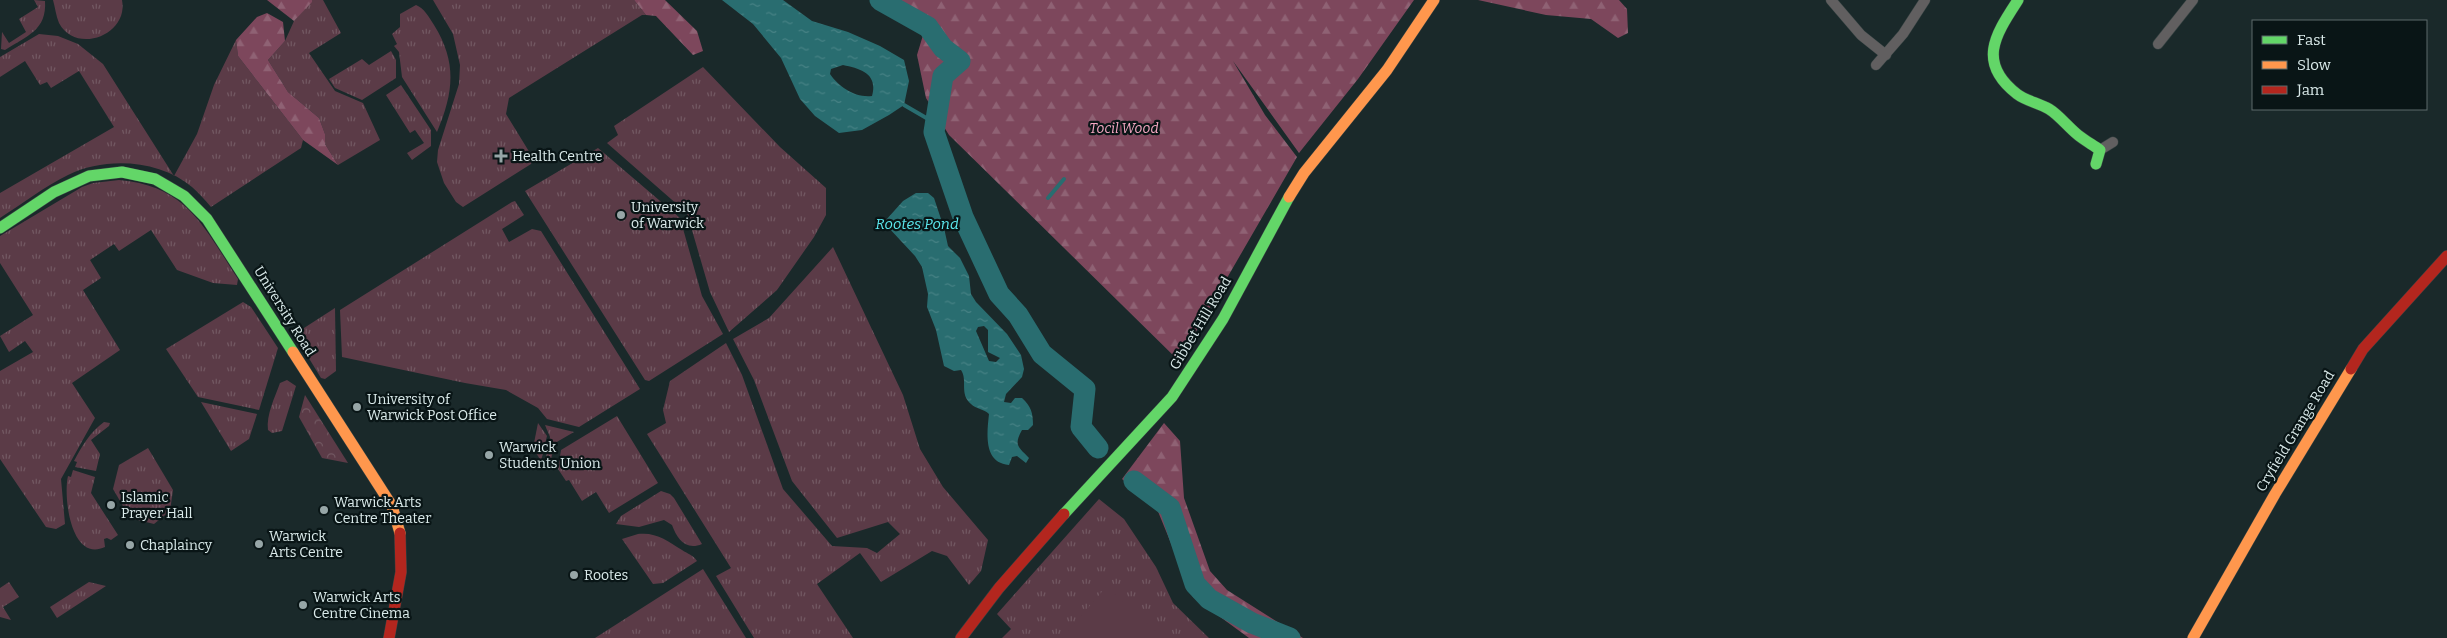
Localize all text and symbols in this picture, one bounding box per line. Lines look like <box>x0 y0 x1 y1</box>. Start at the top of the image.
legend <box>2252 20 2427 110</box>
text: Fast <box>2297 31 2326 49</box>
text: Slow <box>2297 56 2332 74</box>
text: Jam <box>2296 81 2325 99</box>
park label: Tocil Wood <box>1089 120 1159 137</box>
place label: Health Centre <box>512 148 602 165</box>
marker: Health Centre <box>494 149 508 163</box>
place label: University of Warwick <box>631 199 704 232</box>
marker: University of Warwick <box>615 209 627 221</box>
water label: Rootes Pond <box>875 215 959 233</box>
street label: University Road <box>250 263 319 359</box>
street label: Gibbet Hill Road <box>1166 274 1235 373</box>
street label: Cryfield Grange Road <box>2253 368 2338 495</box>
place label: University of Warwick Post Office <box>367 391 497 424</box>
marker: University of Warwick Post Office <box>351 401 363 413</box>
place label: Warwick Students Union <box>499 439 601 472</box>
marker: Warwick Students Union <box>483 449 495 461</box>
place label: Islamic Prayer Hall <box>121 489 193 522</box>
place label: Warwick Arts Centre Theater <box>334 494 431 527</box>
marker: Islamic Prayer Hall <box>105 499 117 511</box>
marker: Warwick Arts Centre Theater <box>318 504 330 516</box>
place label: Warwick Arts Centre <box>269 528 343 561</box>
place label: Chaplaincy <box>140 537 213 554</box>
marker: Warwick Arts Centre <box>253 538 265 550</box>
marker: Chaplaincy <box>124 539 136 551</box>
place label: Rootes <box>584 567 628 584</box>
marker: Rootes <box>568 569 580 581</box>
place label: Warwick Arts Centre Cinema <box>313 589 410 622</box>
marker: Warwick Arts Centre Cinema <box>297 599 309 611</box>

